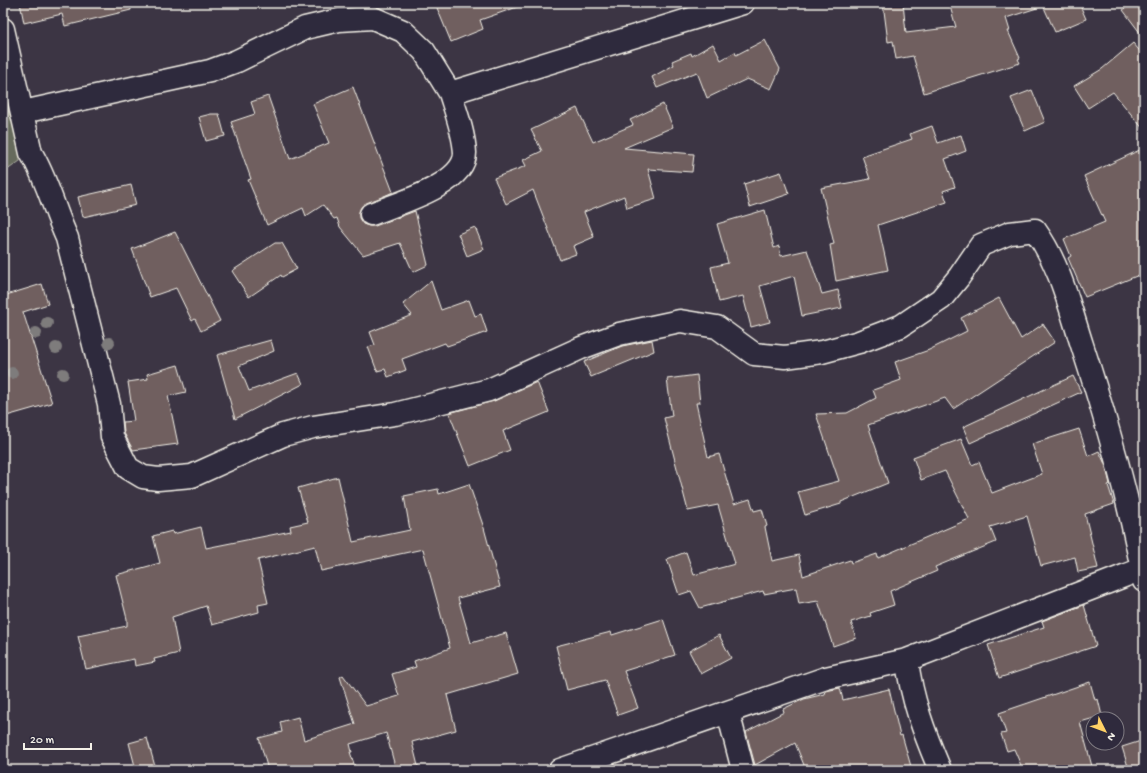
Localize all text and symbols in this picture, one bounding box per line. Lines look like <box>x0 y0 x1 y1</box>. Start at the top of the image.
north arrow <box>1085 711 1125 751</box>
scale bar <box>24 725 91 751</box>
text: N <box>1104 730 1118 743</box>
text: 20 m <box>30 734 55 748</box>

